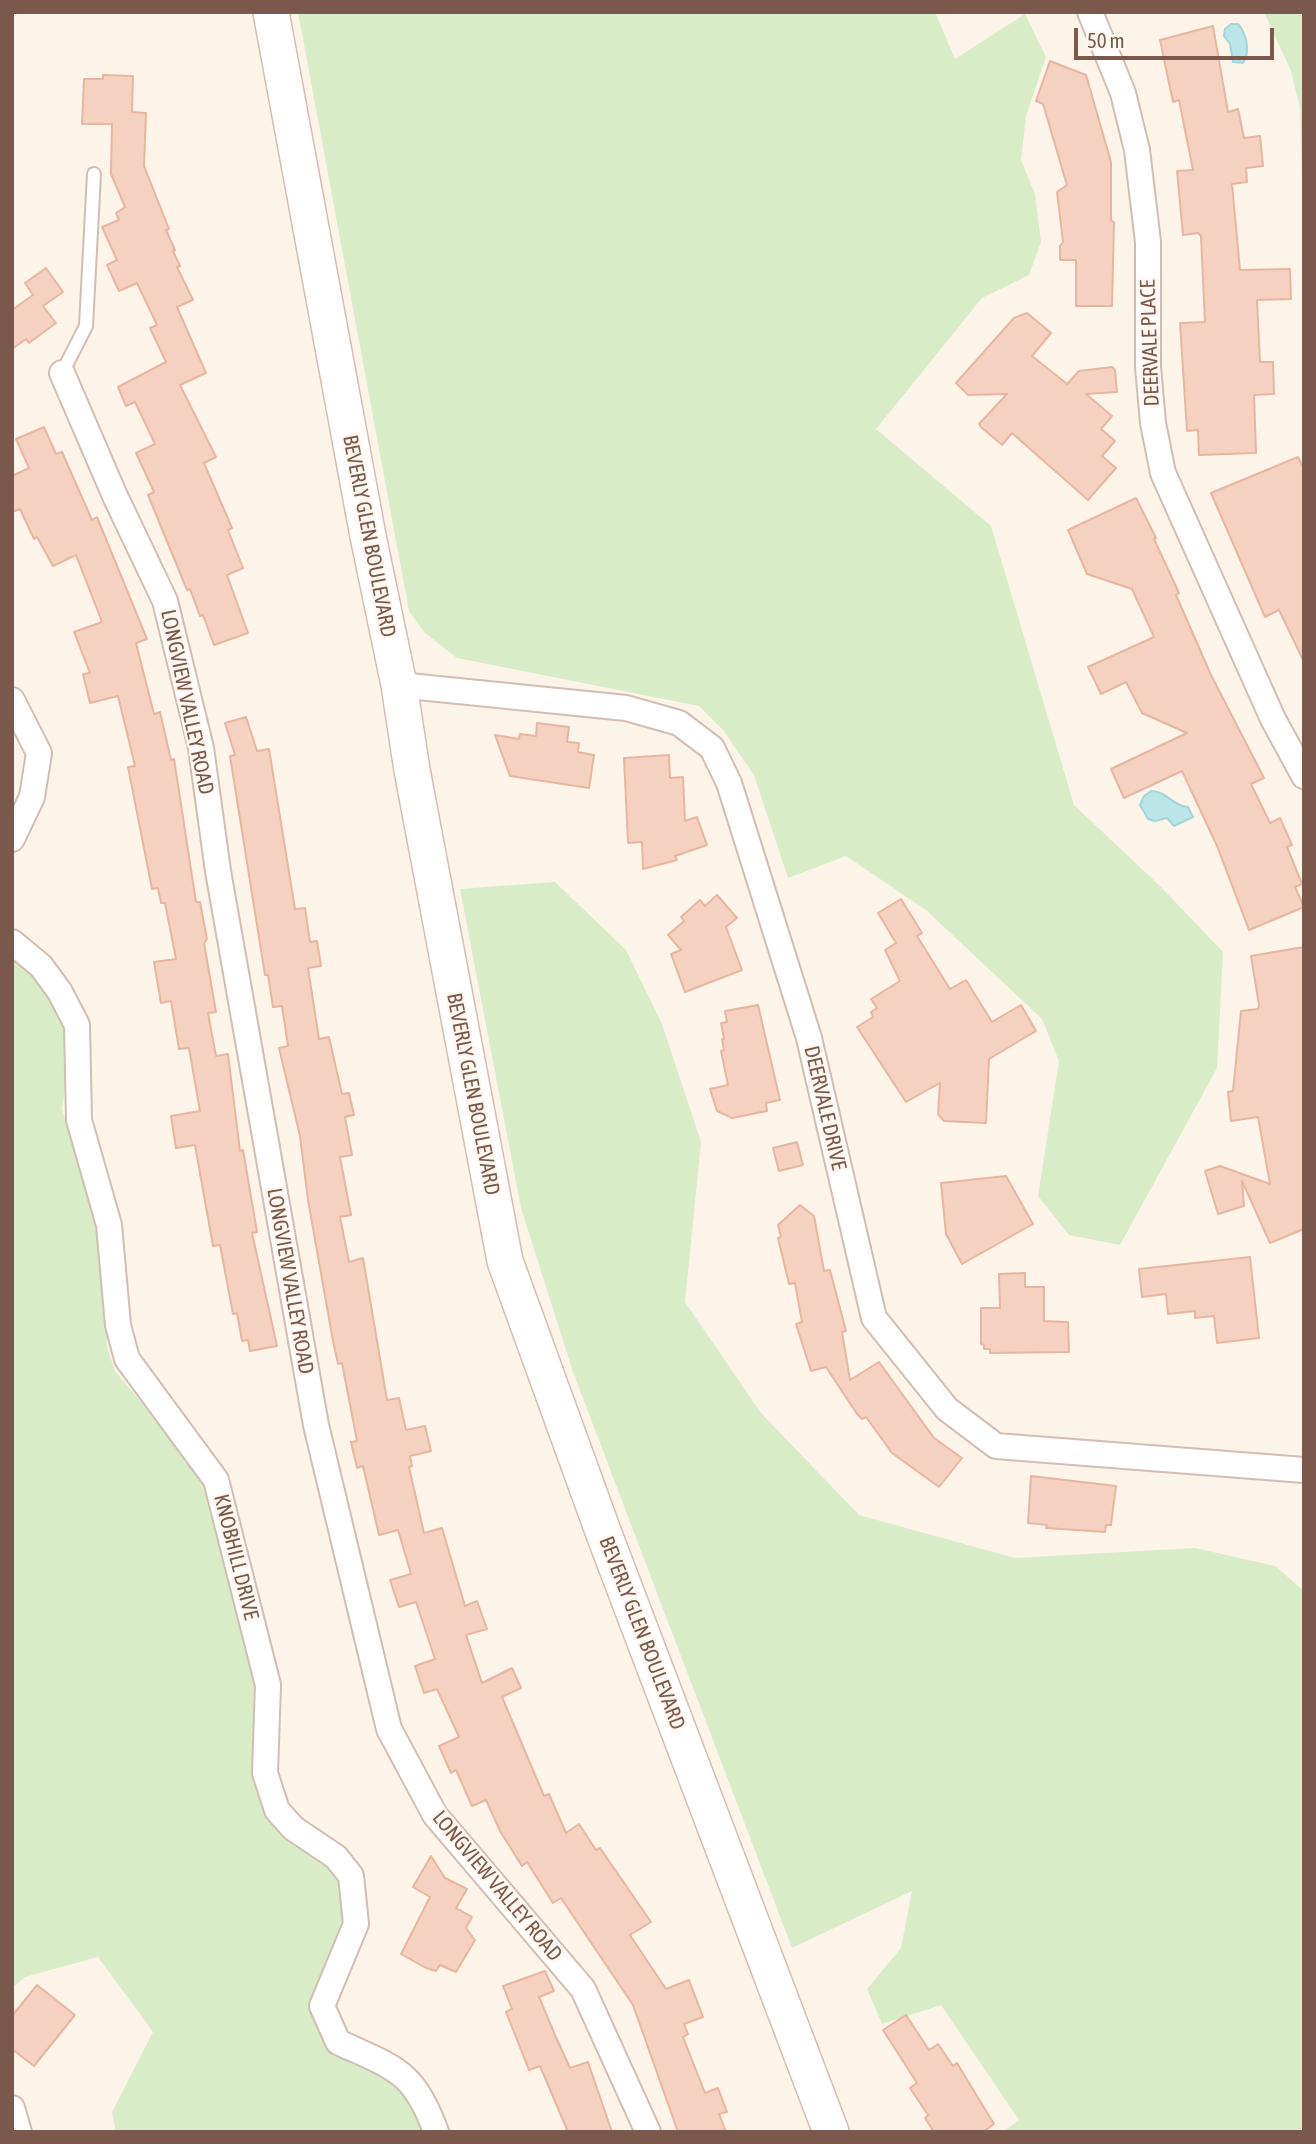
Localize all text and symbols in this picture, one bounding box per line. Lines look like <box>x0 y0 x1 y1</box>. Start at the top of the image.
scale bar <box>1078 14 1278 58</box>
text: 50 m <box>1087 28 1125 52</box>
street label: DEERVALE PLACE <box>1135 279 1165 407</box>
street label: BEVERLY GLEN BOULEVARD <box>337 433 401 639</box>
street label: LONGVIEW VALLEY ROAD <box>155 607 219 797</box>
street label: BEVERLY GLEN BOULEVARD <box>441 991 505 1197</box>
street label: DEERVALE DRIVE <box>798 1043 852 1173</box>
street label: LONGVIEW VALLEY ROAD <box>261 1186 319 1376</box>
street label: KNOBHILL DRIVE <box>208 1492 264 1622</box>
street label: BEVERLY GLEN BOULEVARD <box>593 1533 691 1733</box>
street label: LONGVIEW VALLEY ROAD <box>427 1806 567 1966</box>

